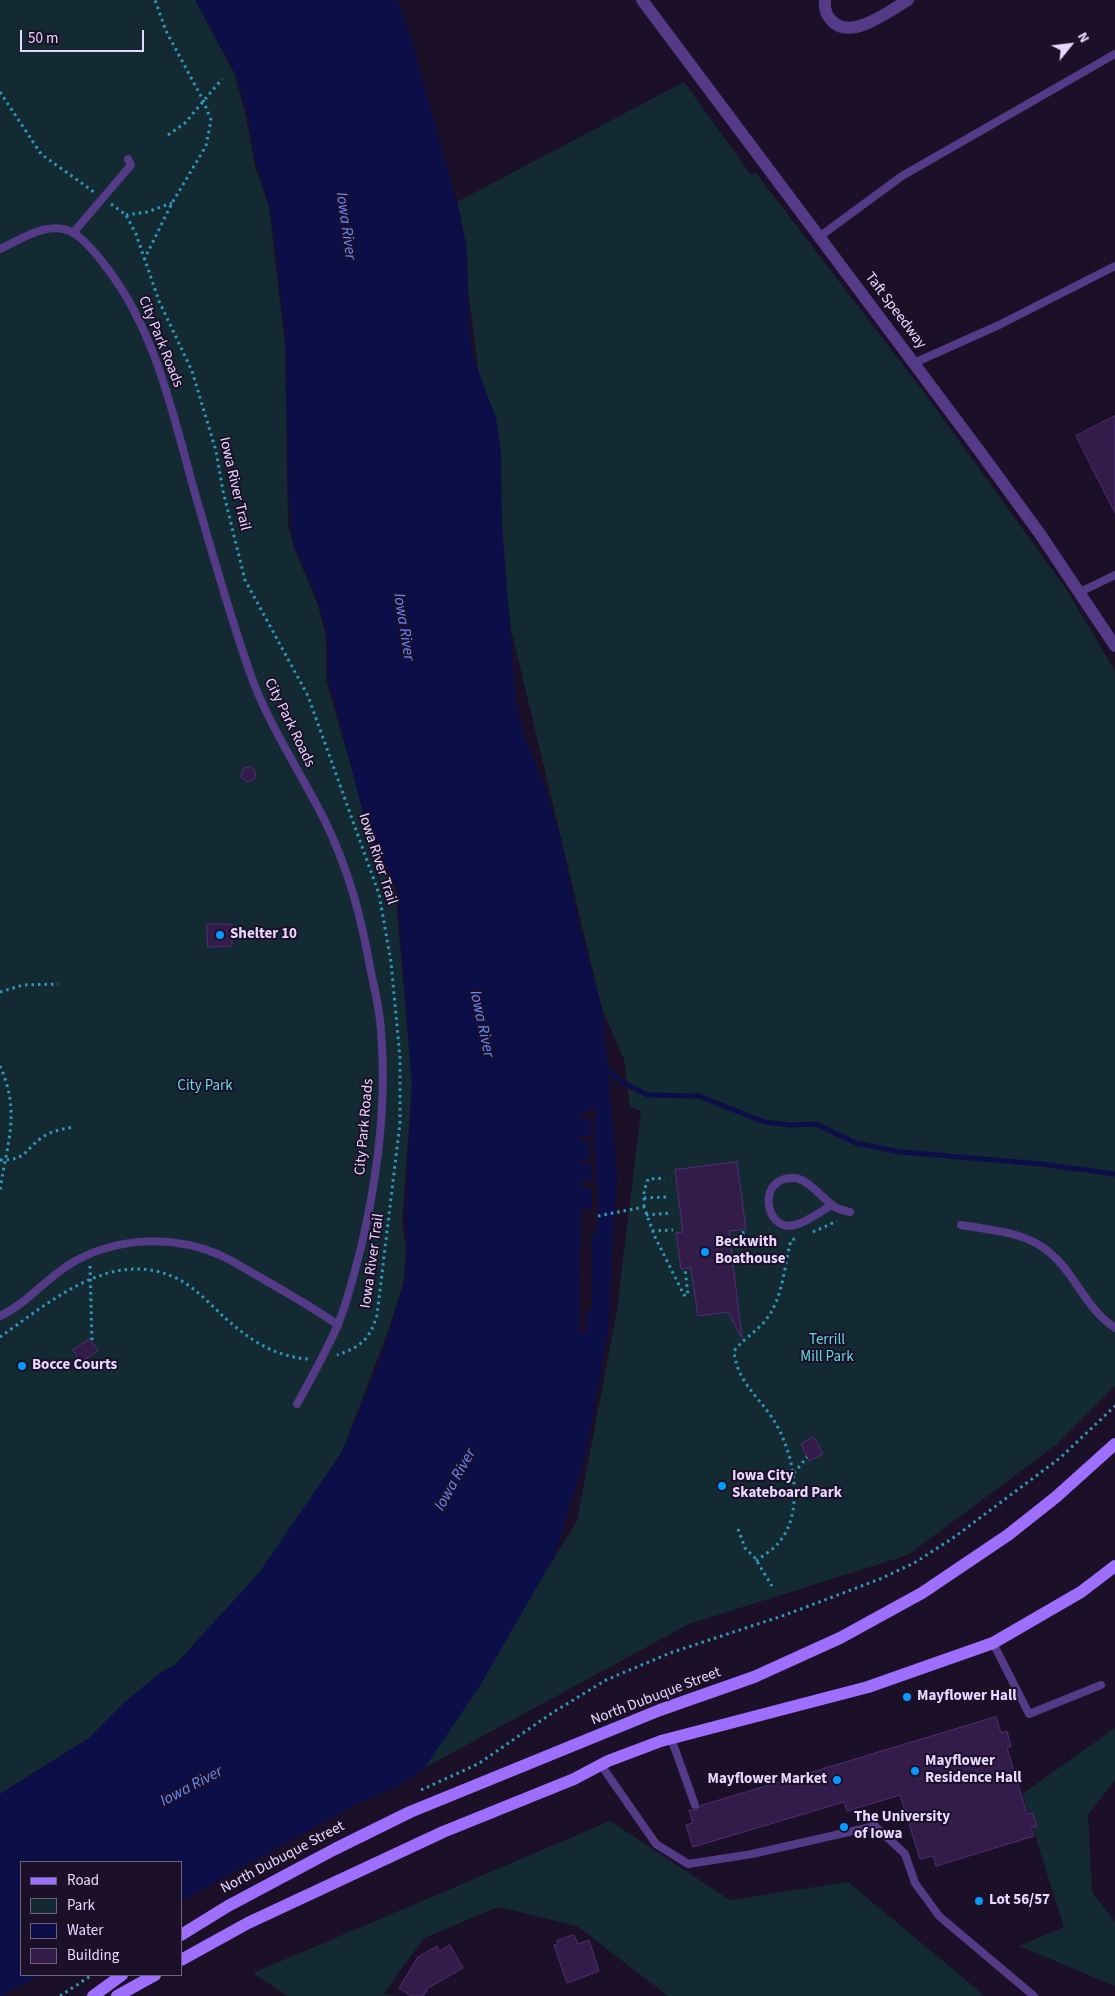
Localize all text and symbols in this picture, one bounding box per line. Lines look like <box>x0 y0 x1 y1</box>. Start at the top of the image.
scale bar <box>22 20 146 52</box>
north arrow <box>1045 20 1095 70</box>
text: 50 m <box>28 28 58 49</box>
text: N <box>1072 29 1094 47</box>
water label: Iowa River <box>331 191 359 261</box>
street label: Taft Speedway <box>860 269 930 353</box>
street label: City Park Roads <box>134 294 186 390</box>
street label: Iowa River Trail <box>215 436 253 532</box>
water label: Iowa River <box>388 592 418 662</box>
street label: City Park Roads <box>260 676 318 770</box>
street label: Iowa River Trail <box>354 811 400 907</box>
place label: Shelter 10 <box>230 926 297 944</box>
marker: Shelter 10 <box>214 929 226 941</box>
water label: Iowa River <box>465 989 497 1059</box>
park label: City Park <box>177 1078 233 1096</box>
street label: City Park Roads <box>352 1078 378 1176</box>
street label: Iowa River Trail <box>357 1213 389 1309</box>
place label: Beckwith Boathouse <box>715 1234 785 1269</box>
marker: Beckwith Boathouse <box>699 1246 711 1258</box>
park label: Terrill Mill Park <box>800 1332 854 1367</box>
place label: Bocce Courts <box>32 1357 117 1375</box>
marker: Bocce Courts <box>16 1360 28 1372</box>
water label: Iowa River <box>431 1446 481 1514</box>
place label: Iowa City Skateboard Park <box>732 1468 842 1503</box>
marker: Iowa City Skateboard Park <box>716 1480 728 1492</box>
street label: North Dubuque Street <box>589 1664 723 1730</box>
place label: Mayflower Hall <box>917 1688 1017 1706</box>
marker: Mayflower Hall <box>901 1691 913 1703</box>
place label: Mayflower Residence Hall <box>925 1753 1022 1788</box>
water label: Iowa River <box>157 1763 227 1811</box>
marker: Mayflower Residence Hall <box>909 1765 921 1777</box>
place label: Mayflower Market <box>708 1771 827 1789</box>
marker: Mayflower Market <box>831 1774 843 1786</box>
place label: The University of Iowa <box>854 1809 950 1844</box>
street label: North Dubuque Street <box>218 1818 348 1898</box>
marker: The University of Iowa <box>838 1821 850 1833</box>
legend <box>20 1861 182 1976</box>
text: Road <box>67 1870 99 1891</box>
place label: Lot 56/57 <box>989 1892 1050 1910</box>
text: Park <box>67 1895 95 1916</box>
marker: Lot 56/57 <box>973 1895 985 1907</box>
text: Water <box>67 1920 103 1941</box>
text: Building <box>67 1945 119 1966</box>

